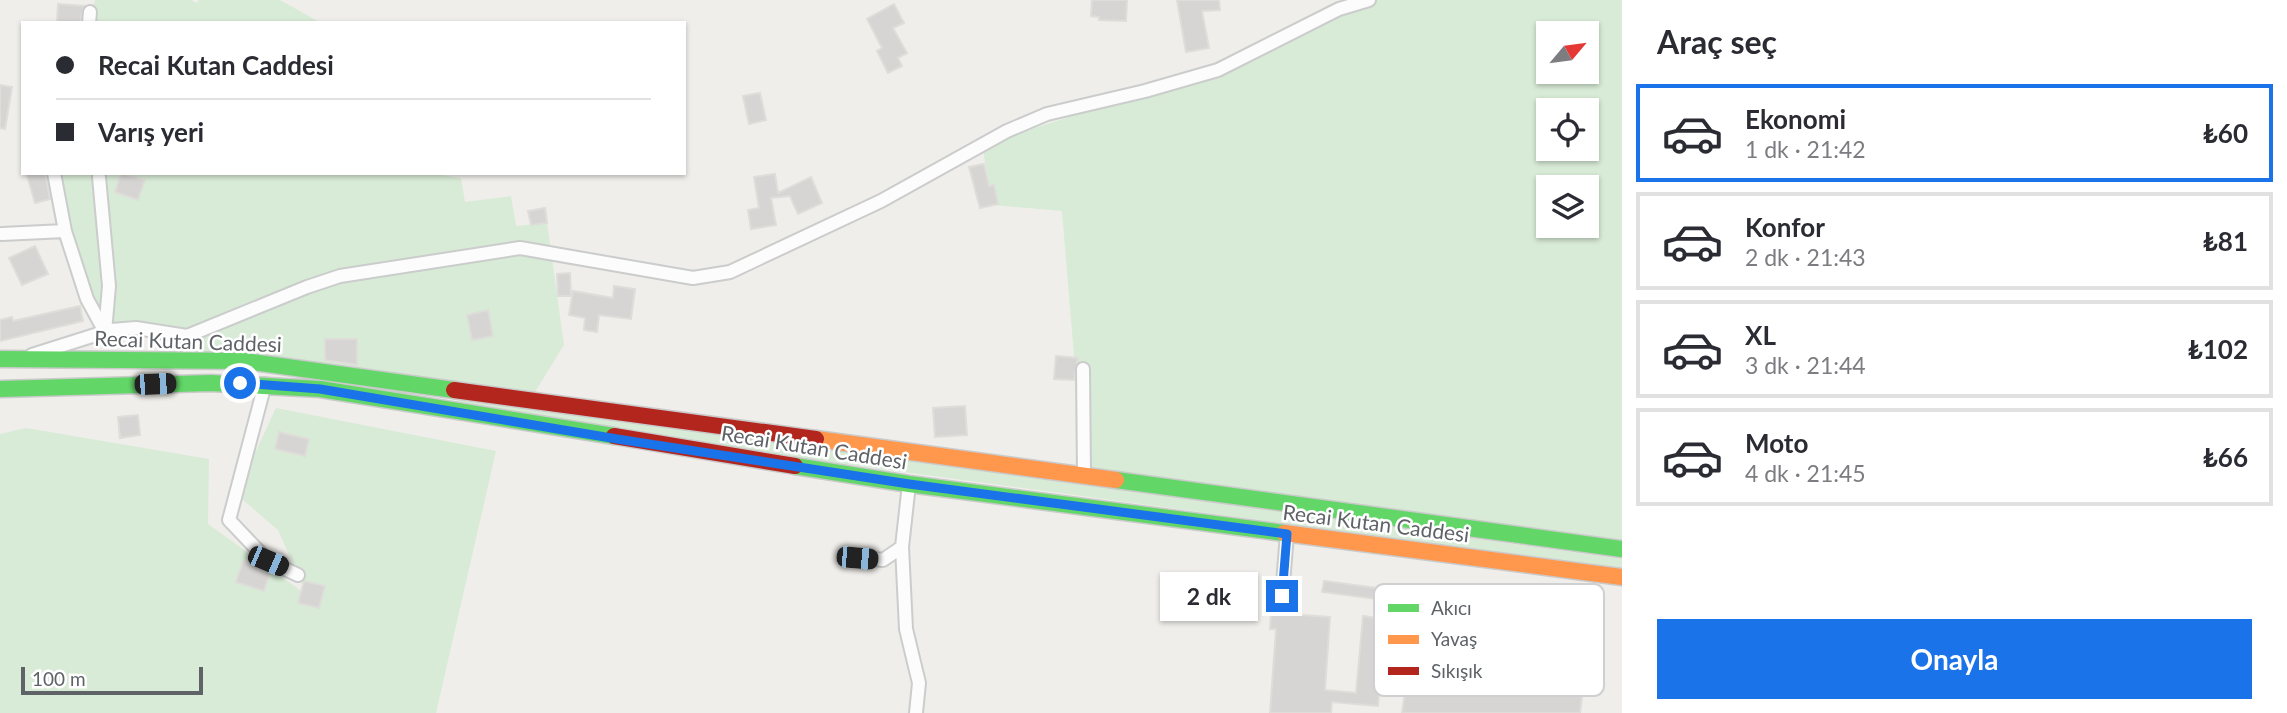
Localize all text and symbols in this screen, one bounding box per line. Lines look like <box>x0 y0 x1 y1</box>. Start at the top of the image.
north arrow <box>1536 21 1600 84</box>
map controls <box>1536 21 1599 238</box>
text: Araç seç <box>1657 22 1777 61</box>
text: Recai Kutan Caddesi <box>98 49 334 81</box>
button: locate <box>1536 98 1599 161</box>
icon: car <box>1661 102 1724 165</box>
text: Ekonomi <box>1745 103 1846 135</box>
text: Varış yeri <box>98 116 204 148</box>
text: ₺60 <box>2203 117 2248 149</box>
text: 1 dk · 21:42 <box>1745 135 1866 163</box>
button: layers <box>1536 175 1599 238</box>
icon: car <box>1661 210 1724 273</box>
text: Konfor <box>1745 211 1825 243</box>
text: ₺81 <box>2203 225 2248 257</box>
text: 2 dk · 21:43 <box>1745 243 1866 271</box>
icon: car <box>1661 318 1724 381</box>
text: XL <box>1745 319 1776 351</box>
street label: Recai Kutan Caddesi <box>94 325 282 356</box>
text: ₺102 <box>2188 333 2248 365</box>
text: 3 dk · 21:44 <box>1745 351 1866 379</box>
route start <box>224 367 256 399</box>
car <box>134 373 177 395</box>
street label: Recai Kutan Caddesi <box>720 419 909 474</box>
icon: car <box>1661 426 1724 489</box>
text: Moto <box>1745 427 1808 459</box>
text: ₺66 <box>2203 441 2248 473</box>
text: 4 dk · 21:45 <box>1745 459 1866 487</box>
street label: Recai Kutan Caddesi <box>1281 499 1471 546</box>
car <box>245 543 292 579</box>
car <box>836 546 879 570</box>
callout: 2 dk <box>1160 572 1258 620</box>
route end <box>1266 580 1298 612</box>
text: 2 dk <box>1187 582 1231 610</box>
legend <box>1374 584 1604 696</box>
text: Akıcı <box>1431 596 1472 619</box>
button: Onayla <box>1657 619 2252 699</box>
text: Yavaş <box>1431 627 1477 650</box>
text: Sıkışık <box>1431 659 1483 682</box>
scale bar <box>21 664 203 696</box>
text: 100 m <box>32 667 86 690</box>

